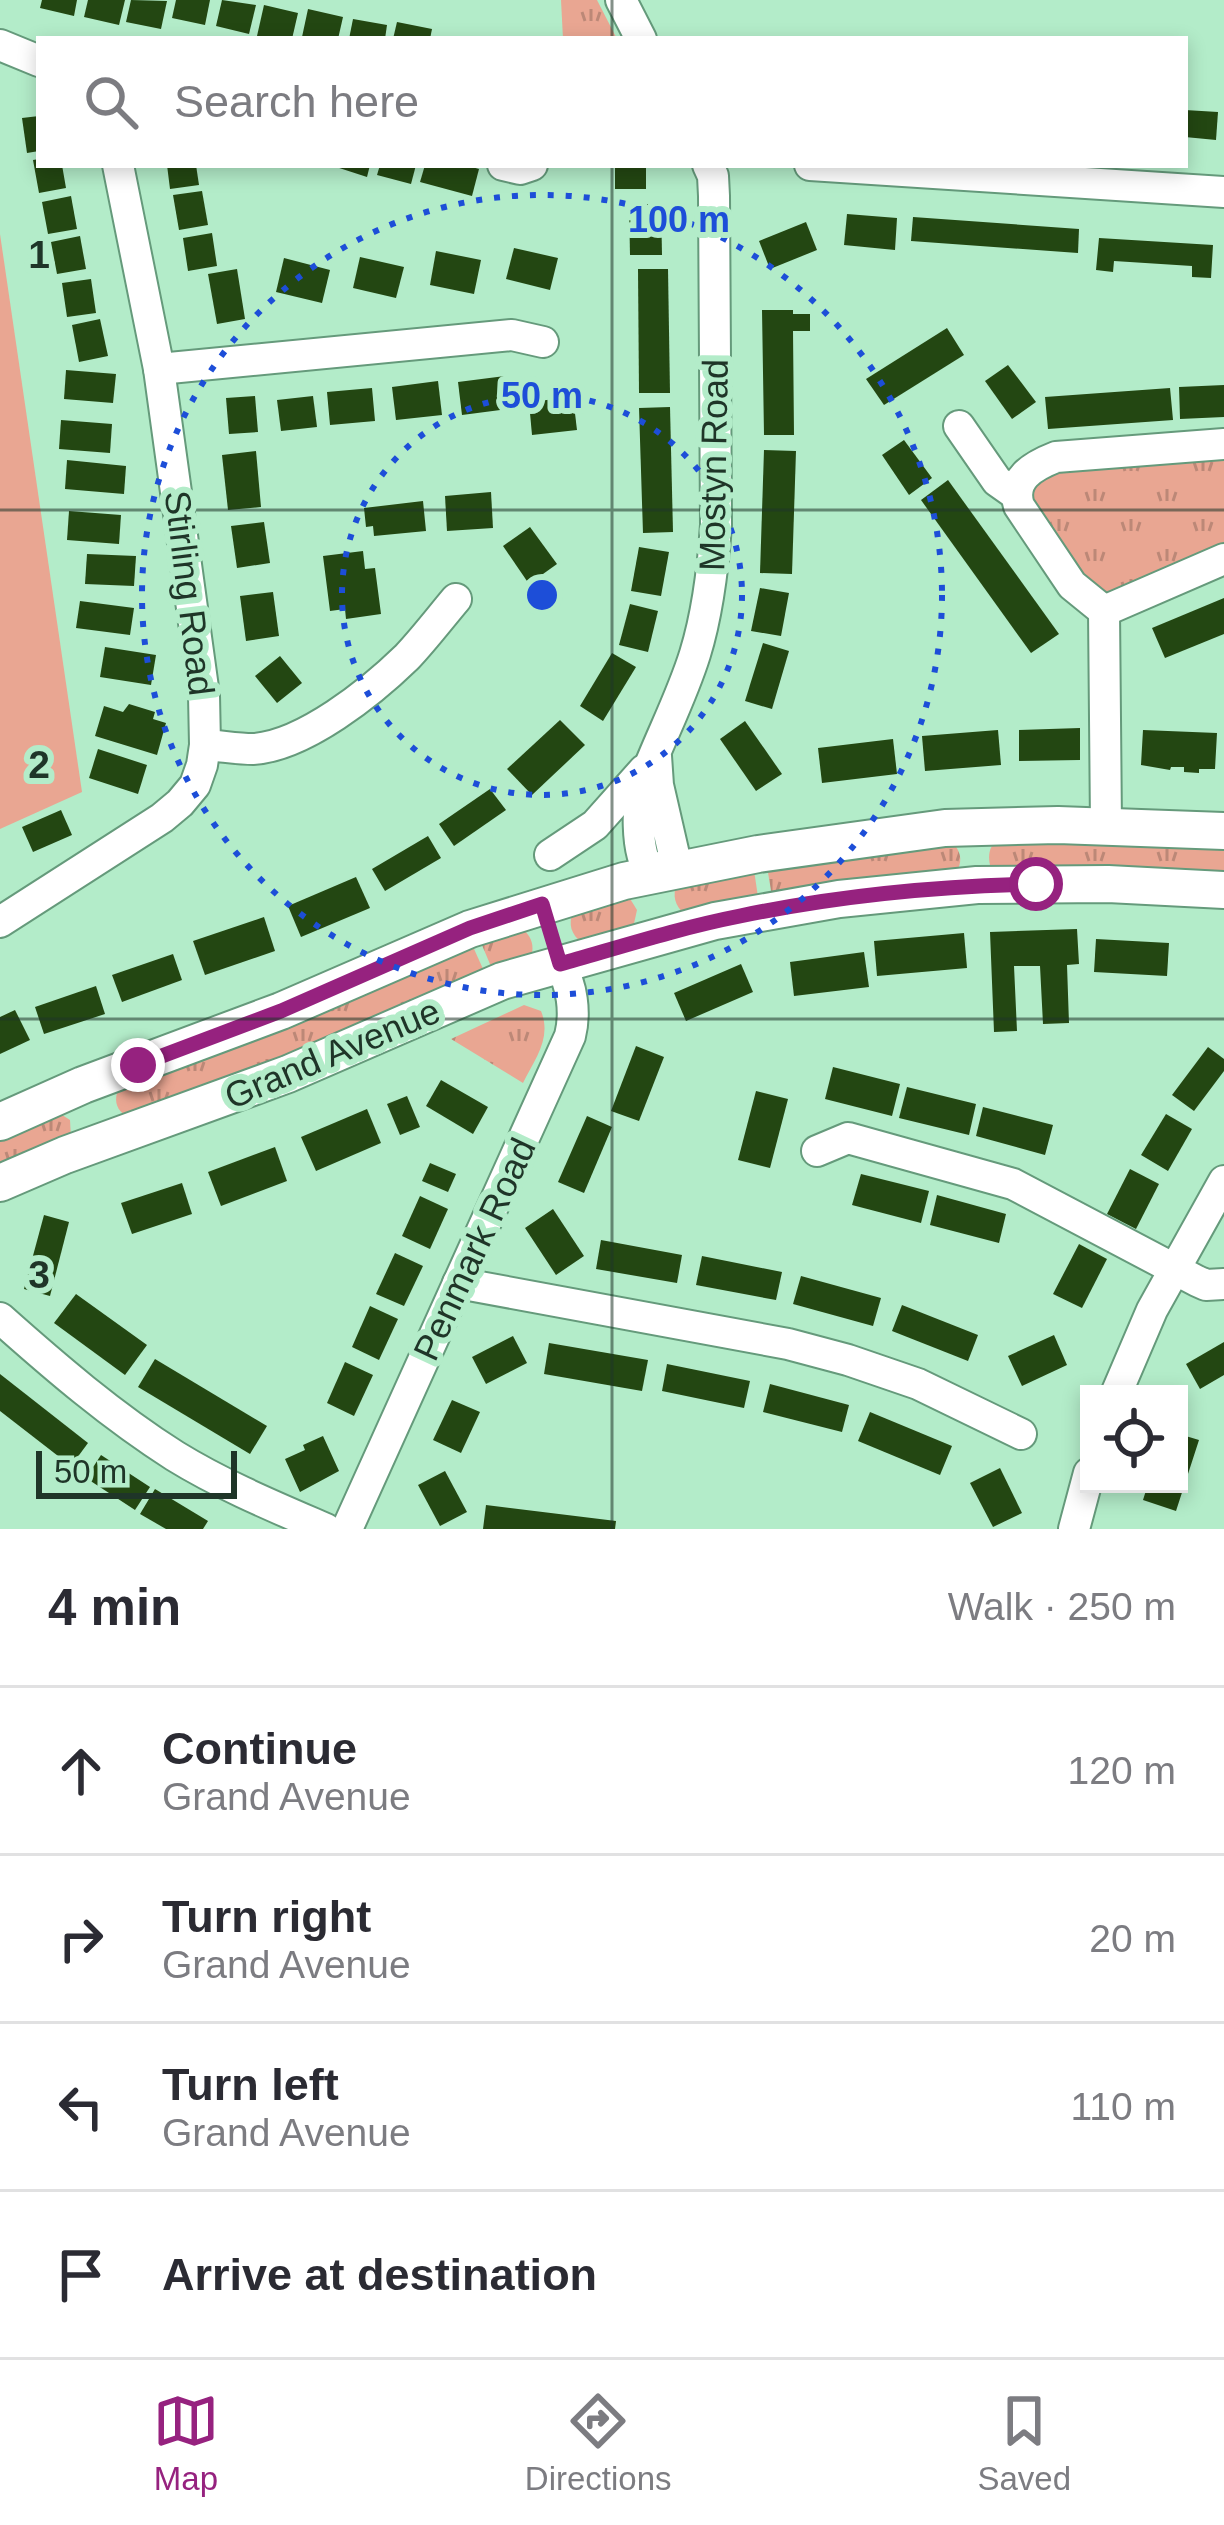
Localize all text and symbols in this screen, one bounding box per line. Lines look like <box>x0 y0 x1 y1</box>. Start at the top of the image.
search box <box>36 36 1188 168</box>
icon: search <box>78 69 144 135</box>
text: Search here <box>174 76 419 127</box>
text: 100 m <box>628 199 730 240</box>
text: 1 <box>28 233 50 276</box>
street label: Mostyn Road <box>691 359 736 571</box>
text: 50 m <box>501 375 583 416</box>
street label: Stirling Road <box>157 488 222 698</box>
centre of rings <box>521 574 563 616</box>
text: 2 <box>28 743 50 786</box>
route start <box>1009 857 1063 911</box>
street label: Grand Avenue <box>219 990 446 1117</box>
route end <box>111 1038 165 1092</box>
street label: Penmark Road <box>405 1132 544 1367</box>
text: 3 <box>28 1253 50 1296</box>
map controls <box>1080 1385 1188 1493</box>
button: locate <box>1080 1385 1188 1493</box>
scale bar <box>36 1445 237 1498</box>
text: 50 m <box>54 1453 127 1490</box>
text: 4 min <box>48 1579 181 1636</box>
text: Walk · 250 m <box>948 1585 1176 1628</box>
text: Continue <box>162 1723 357 1774</box>
icon: ahead <box>48 1738 114 1804</box>
text: 120 m <box>1068 1749 1176 1792</box>
text: Grand Avenue <box>162 1775 411 1818</box>
text: Turn right <box>162 1891 371 1942</box>
icon: right <box>48 1906 114 1972</box>
text: 20 m <box>1089 1917 1176 1960</box>
text: Grand Avenue <box>162 1943 411 1986</box>
text: Turn left <box>162 2059 339 2110</box>
icon: left <box>48 2074 114 2140</box>
text: 110 m <box>1071 2085 1176 2128</box>
text: Grand Avenue <box>162 2111 411 2154</box>
icon: arrive <box>48 2242 114 2308</box>
text: Arrive at destination <box>162 2249 597 2300</box>
tab: Map <box>153 2388 219 2498</box>
tab: Directions <box>525 2388 672 2498</box>
tab: Saved <box>977 2388 1071 2498</box>

